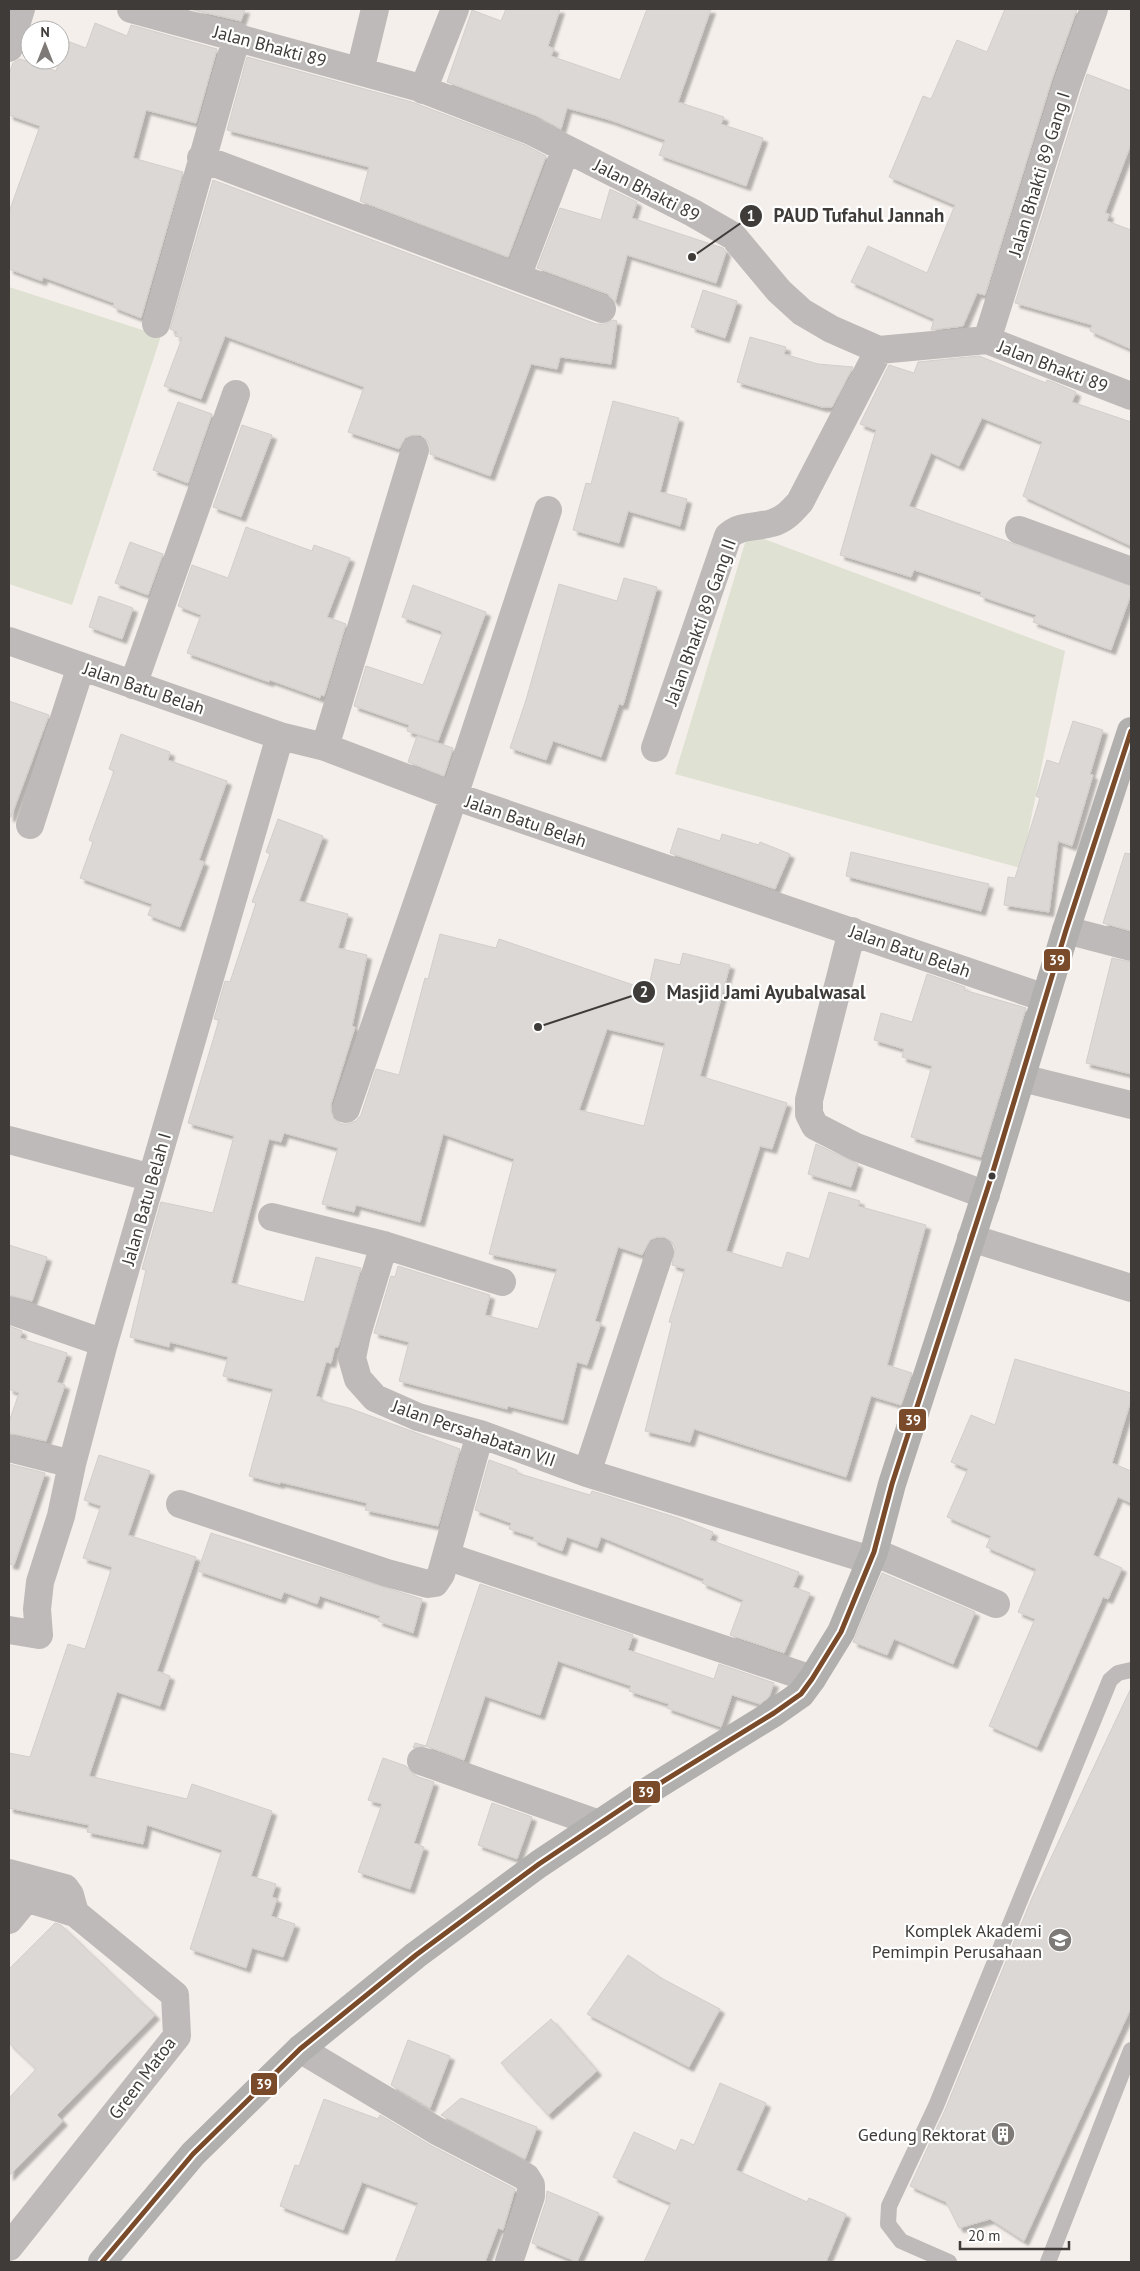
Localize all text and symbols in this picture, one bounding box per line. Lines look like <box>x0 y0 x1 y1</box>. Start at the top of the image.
north arrow <box>20 20 70 70</box>
street label: Jalan Bhakti 89 <box>210 20 329 72</box>
text: N <box>40 23 50 41</box>
street label: Jalan Bhakti 89 Gang I <box>1003 89 1075 260</box>
street label: Jalan Bhakti 89 <box>589 153 704 227</box>
callout: PAUD Tufahul Jannah <box>738 199 955 233</box>
text: PAUD Tufahul Jannah <box>774 203 944 227</box>
text: 1 <box>747 206 755 225</box>
street label: Jalan Bhakti 89 <box>994 334 1111 398</box>
street label: Jalan Bhakti 89 Gang II <box>659 535 741 709</box>
street label: Jalan Batu Belah <box>79 656 208 720</box>
street label: Jalan Batu Belah <box>461 789 590 853</box>
street label: Jalan Batu Belah <box>845 919 974 983</box>
line badge: 39 <box>1043 948 1071 972</box>
text: 39 <box>1049 951 1065 969</box>
callout: Masjid Jami Ayubalwasal <box>631 975 876 1009</box>
text: Masjid Jami Ayubalwasal <box>666 980 866 1004</box>
text: 2 <box>640 982 648 1001</box>
street label: Jalan Batu Belah I <box>116 1130 176 1269</box>
unlabelled marker <box>987 1171 997 1181</box>
street label: Jalan Persahabatan VII <box>388 1394 559 1472</box>
line badge: 39 <box>898 1408 927 1432</box>
text: 39 <box>905 1411 921 1429</box>
line badge: 39 <box>632 1780 661 1804</box>
text: 39 <box>638 1783 654 1801</box>
place label: Komplek Akademi Pemimpin Perusahaan <box>872 1919 1042 1963</box>
school or university icon: Komplek Akademi Pemimpin Perusahaan <box>1047 1927 1073 1953</box>
street label: Green Matoa <box>103 2032 181 2124</box>
line badge: 39 <box>250 2072 278 2096</box>
text: 39 <box>256 2075 272 2093</box>
building icon: Gedung Rektorat <box>990 2121 1016 2147</box>
place label: Gedung Rektorat <box>858 2123 986 2146</box>
scale bar <box>960 2218 1069 2250</box>
text: 20 m <box>968 2226 1001 2245</box>

